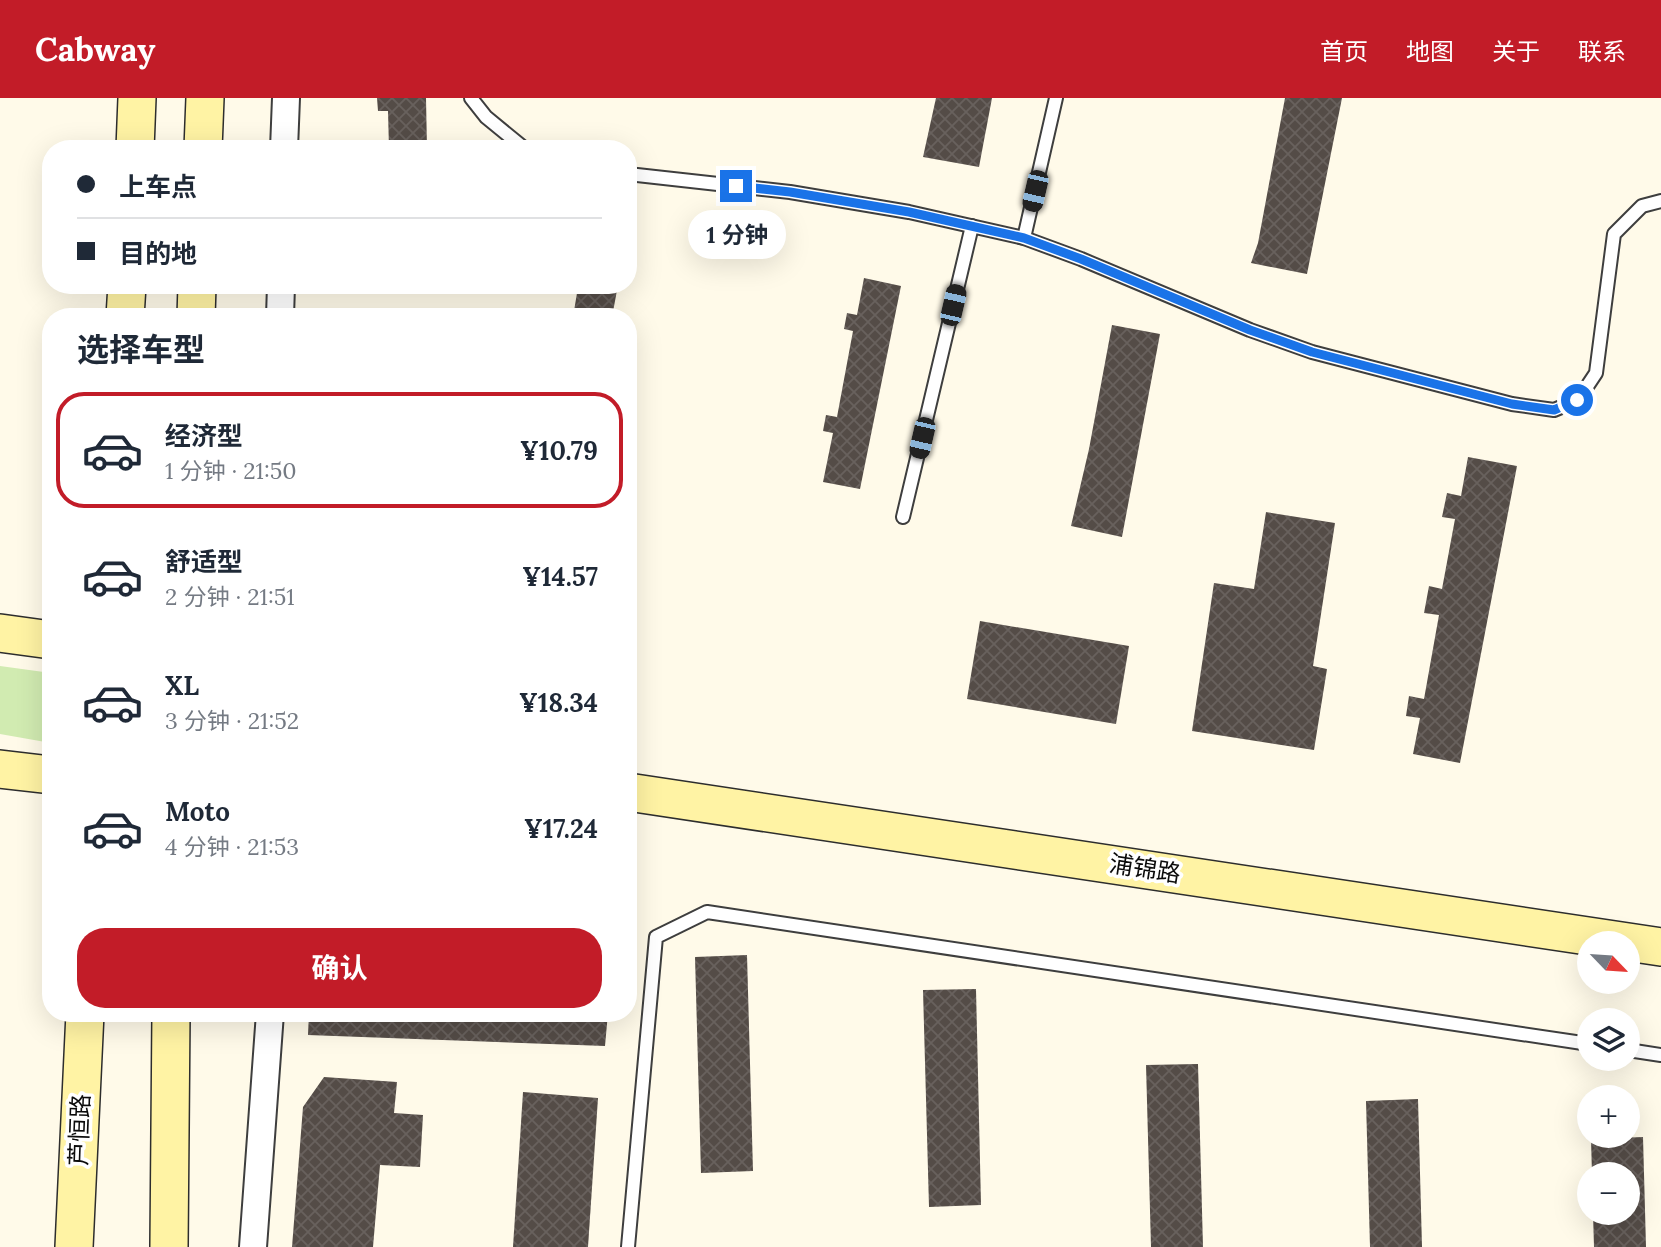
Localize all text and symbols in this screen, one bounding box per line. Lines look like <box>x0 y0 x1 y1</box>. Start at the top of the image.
text: Cabway <box>35 28 155 70</box>
text: 首页 <box>1320 36 1368 67</box>
text: 地图 <box>1406 36 1454 67</box>
text: 关于 <box>1492 36 1540 67</box>
text: 联系 <box>1578 36 1626 67</box>
car <box>1021 168 1050 214</box>
text: 上车点 <box>119 170 197 203</box>
route end <box>720 170 752 202</box>
callout: 1 分钟 <box>687 210 785 260</box>
text: 1 分钟 <box>706 220 768 249</box>
text: 目的地 <box>119 237 197 270</box>
car <box>939 282 968 328</box>
text: 选择车型 <box>77 329 205 370</box>
route start <box>1561 384 1593 416</box>
car <box>908 415 937 461</box>
icon: car <box>81 419 144 482</box>
text: 经济型 <box>165 419 243 452</box>
text: ¥10.79 <box>520 434 598 467</box>
text: 1 分钟 · 21:50 <box>165 456 297 485</box>
icon: car <box>81 545 144 608</box>
text: 舒适型 <box>165 545 243 578</box>
text: ¥14.57 <box>522 560 598 593</box>
text: 2 分钟 · 21:51 <box>165 582 295 611</box>
text: XL <box>165 669 199 702</box>
icon: car <box>81 671 144 734</box>
text: ¥18.34 <box>519 686 598 719</box>
text: 3 分钟 · 21:52 <box>165 706 299 735</box>
text: Moto <box>165 795 230 828</box>
icon: car <box>81 797 144 860</box>
text: ¥17.24 <box>524 812 598 845</box>
text: 4 分钟 · 21:53 <box>165 832 299 861</box>
street label: 浦锦路 <box>1107 848 1183 889</box>
button: 确认 <box>77 928 602 1008</box>
north arrow <box>1577 931 1640 994</box>
map controls <box>1577 931 1640 1225</box>
button: layers <box>1577 1008 1640 1071</box>
button: + <box>1577 1085 1640 1148</box>
street label: 芦恒路 <box>63 1093 96 1167</box>
button: − <box>1577 1162 1640 1225</box>

